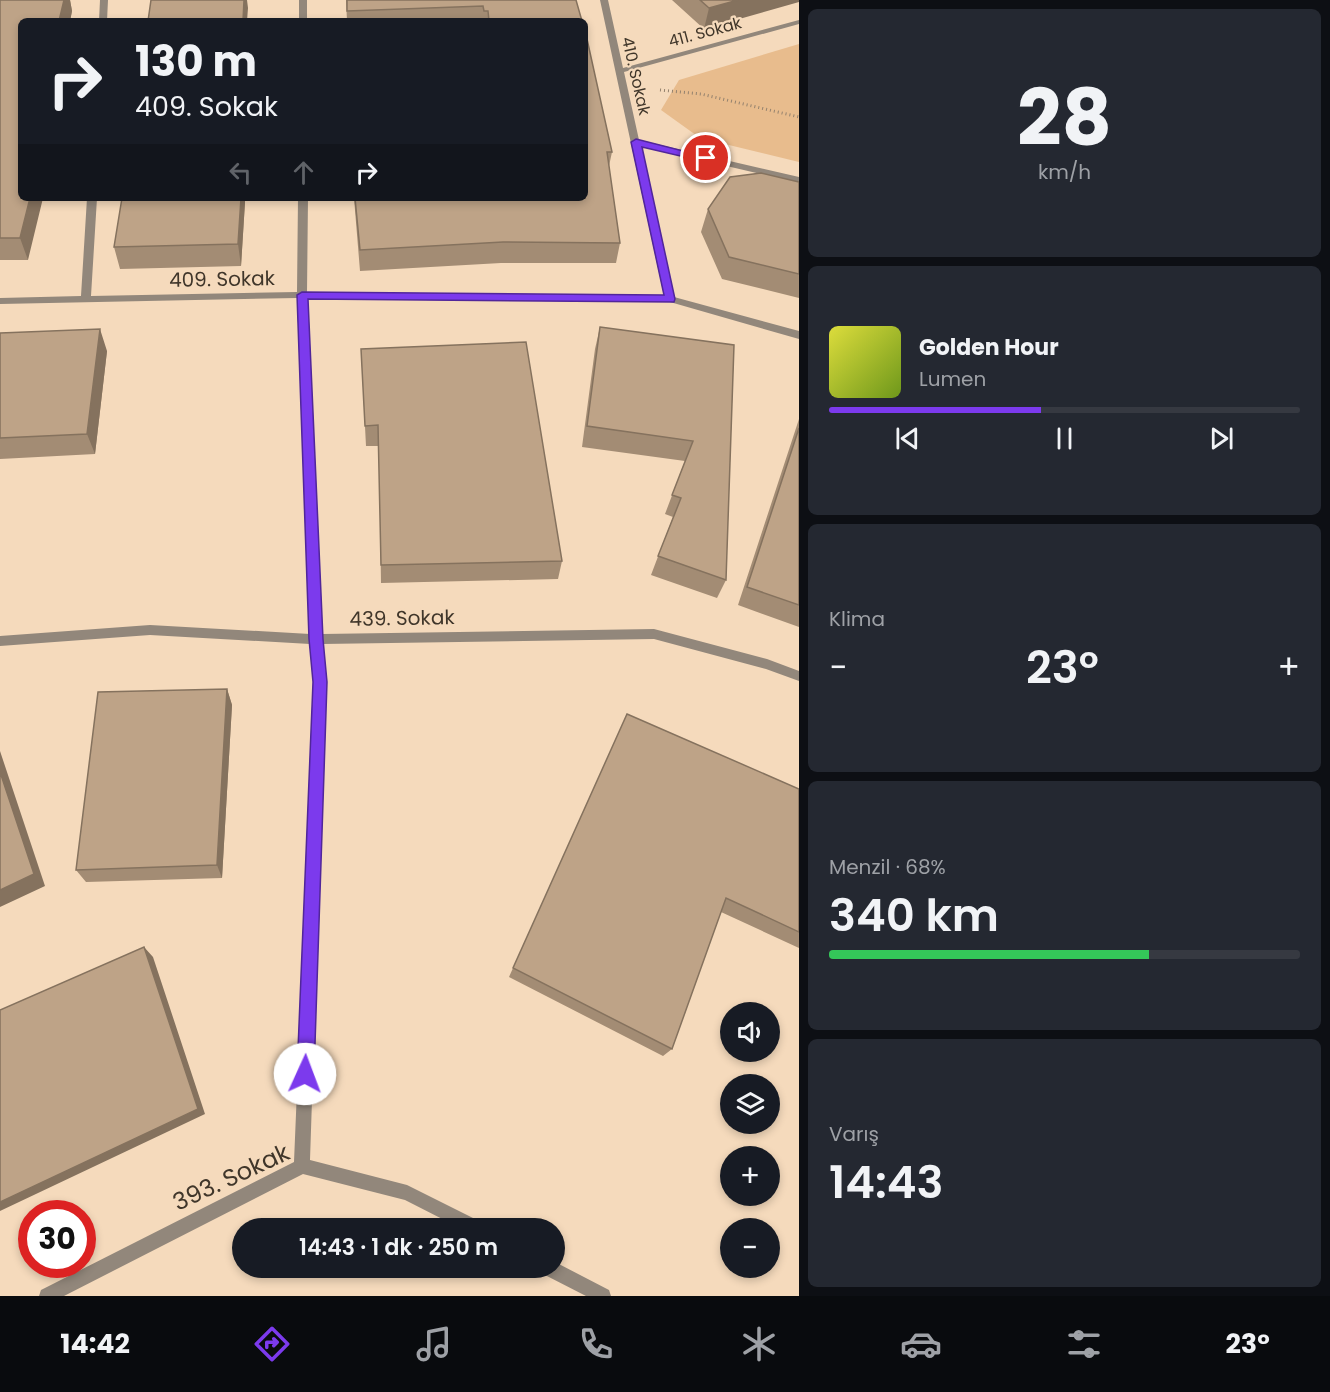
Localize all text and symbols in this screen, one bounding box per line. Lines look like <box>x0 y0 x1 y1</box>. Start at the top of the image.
street label: 411. Sokak <box>666 11 745 53</box>
text: 130 m <box>135 32 257 91</box>
street label: 410. Sokak <box>616 35 656 118</box>
icon: right <box>36 42 114 120</box>
text: 28 <box>1017 63 1112 172</box>
text: 409. Sokak <box>135 88 278 125</box>
pin <box>680 132 731 183</box>
icon: arrive <box>689 141 722 174</box>
icon: left <box>224 156 257 189</box>
icon: ahead <box>287 156 320 189</box>
icon: right <box>350 156 383 189</box>
text: km/h <box>1038 158 1091 186</box>
street label: 409. Sokak <box>169 264 276 294</box>
text: Golden Hour <box>919 332 1059 363</box>
text: Lumen <box>919 365 986 393</box>
icon: previous <box>891 422 924 455</box>
icon: pause <box>1048 422 1081 455</box>
icon: next <box>1205 422 1238 455</box>
street label: 439. Sokak <box>349 603 456 633</box>
text: Klima <box>829 605 885 633</box>
text: 23° <box>1026 636 1099 699</box>
text: − <box>829 644 847 691</box>
text: + <box>1277 644 1300 691</box>
text: Menzil · 68% <box>829 853 946 881</box>
text: 340 km <box>829 884 999 947</box>
map controls <box>720 1002 780 1278</box>
button: sound <box>720 1002 780 1062</box>
position arrow <box>273 1042 337 1106</box>
button: layers <box>720 1074 780 1134</box>
text: Varış <box>829 1120 879 1148</box>
street label: 393. Sokak <box>167 1135 295 1218</box>
button: + <box>720 1146 780 1206</box>
text: 14:43 <box>829 1151 944 1214</box>
speed limit sign: 30 <box>18 1200 96 1278</box>
button: − <box>720 1218 780 1278</box>
text: 14:43 · 1 dk · 250 m <box>299 1232 498 1263</box>
icon: directions <box>251 1323 293 1365</box>
icon: music <box>413 1323 455 1365</box>
icon: phone <box>575 1323 617 1365</box>
icon: climate <box>738 1323 780 1365</box>
icon: car <box>900 1323 942 1365</box>
icon: filters <box>1063 1323 1105 1365</box>
text: 14:42 <box>60 1325 130 1362</box>
text: 23° <box>1225 1325 1270 1362</box>

